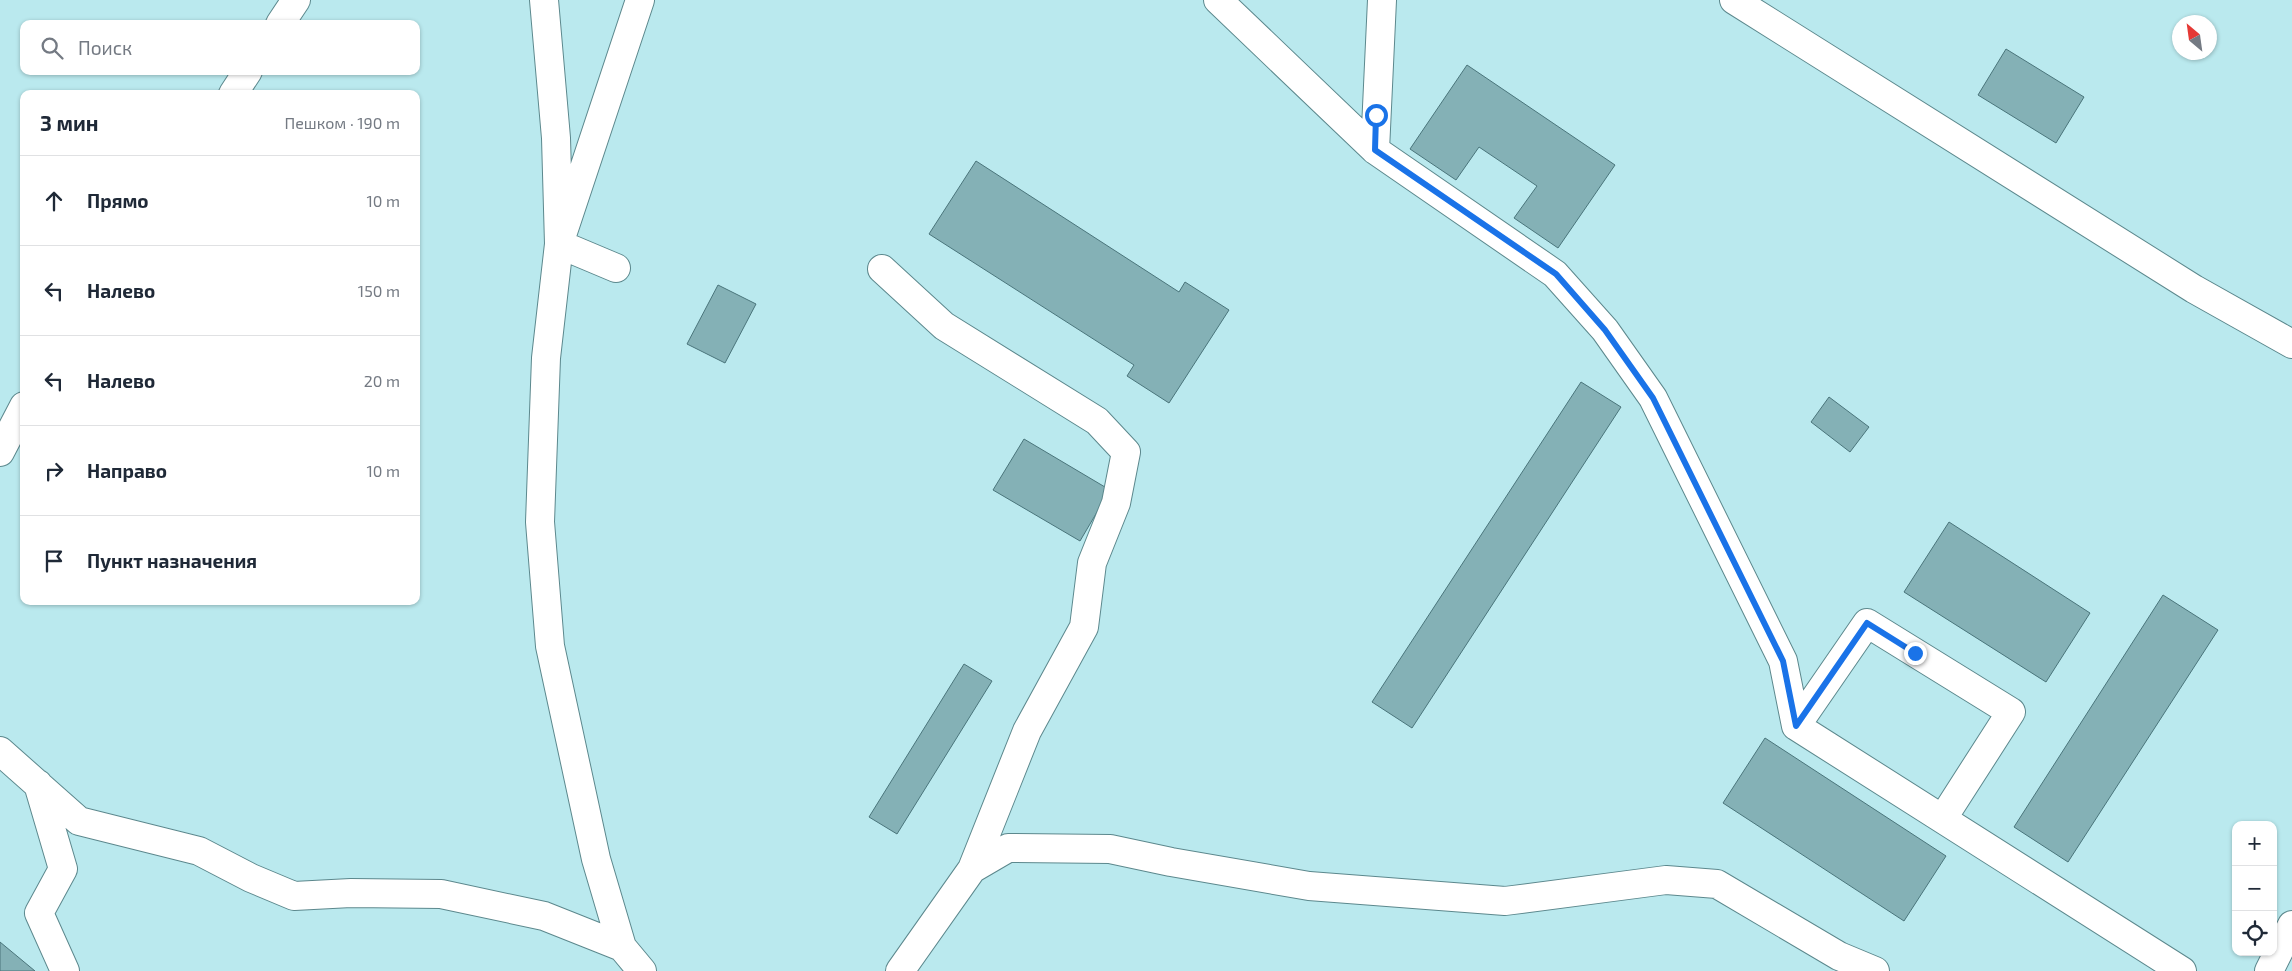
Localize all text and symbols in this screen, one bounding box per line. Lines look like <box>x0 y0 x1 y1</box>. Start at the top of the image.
north arrow <box>2172 15 2217 60</box>
search box <box>20 20 420 75</box>
icon: search <box>38 34 66 62</box>
text: Поиск <box>78 36 132 59</box>
route start <box>1365 104 1388 127</box>
text: 3 мин <box>40 110 98 135</box>
text: Пешком · 190 m <box>284 113 400 132</box>
icon: ahead <box>40 187 68 215</box>
text: Прямо <box>87 189 149 212</box>
text: 10 m <box>366 191 400 210</box>
icon: left <box>40 277 68 305</box>
text: Налево <box>87 279 155 302</box>
text: 150 m <box>358 281 400 300</box>
icon: left <box>40 367 68 395</box>
text: Налево <box>87 369 155 392</box>
text: 20 m <box>364 371 400 390</box>
icon: right <box>40 457 68 485</box>
text: Направо <box>87 459 167 482</box>
text: 10 m <box>366 461 400 480</box>
icon: arrive <box>40 547 68 575</box>
text: Пункт назначения <box>87 549 257 572</box>
route end <box>1904 642 1927 665</box>
map controls <box>2232 821 2277 956</box>
button: + <box>2232 821 2277 866</box>
button: − <box>2232 866 2277 911</box>
button: locate <box>2232 911 2277 956</box>

